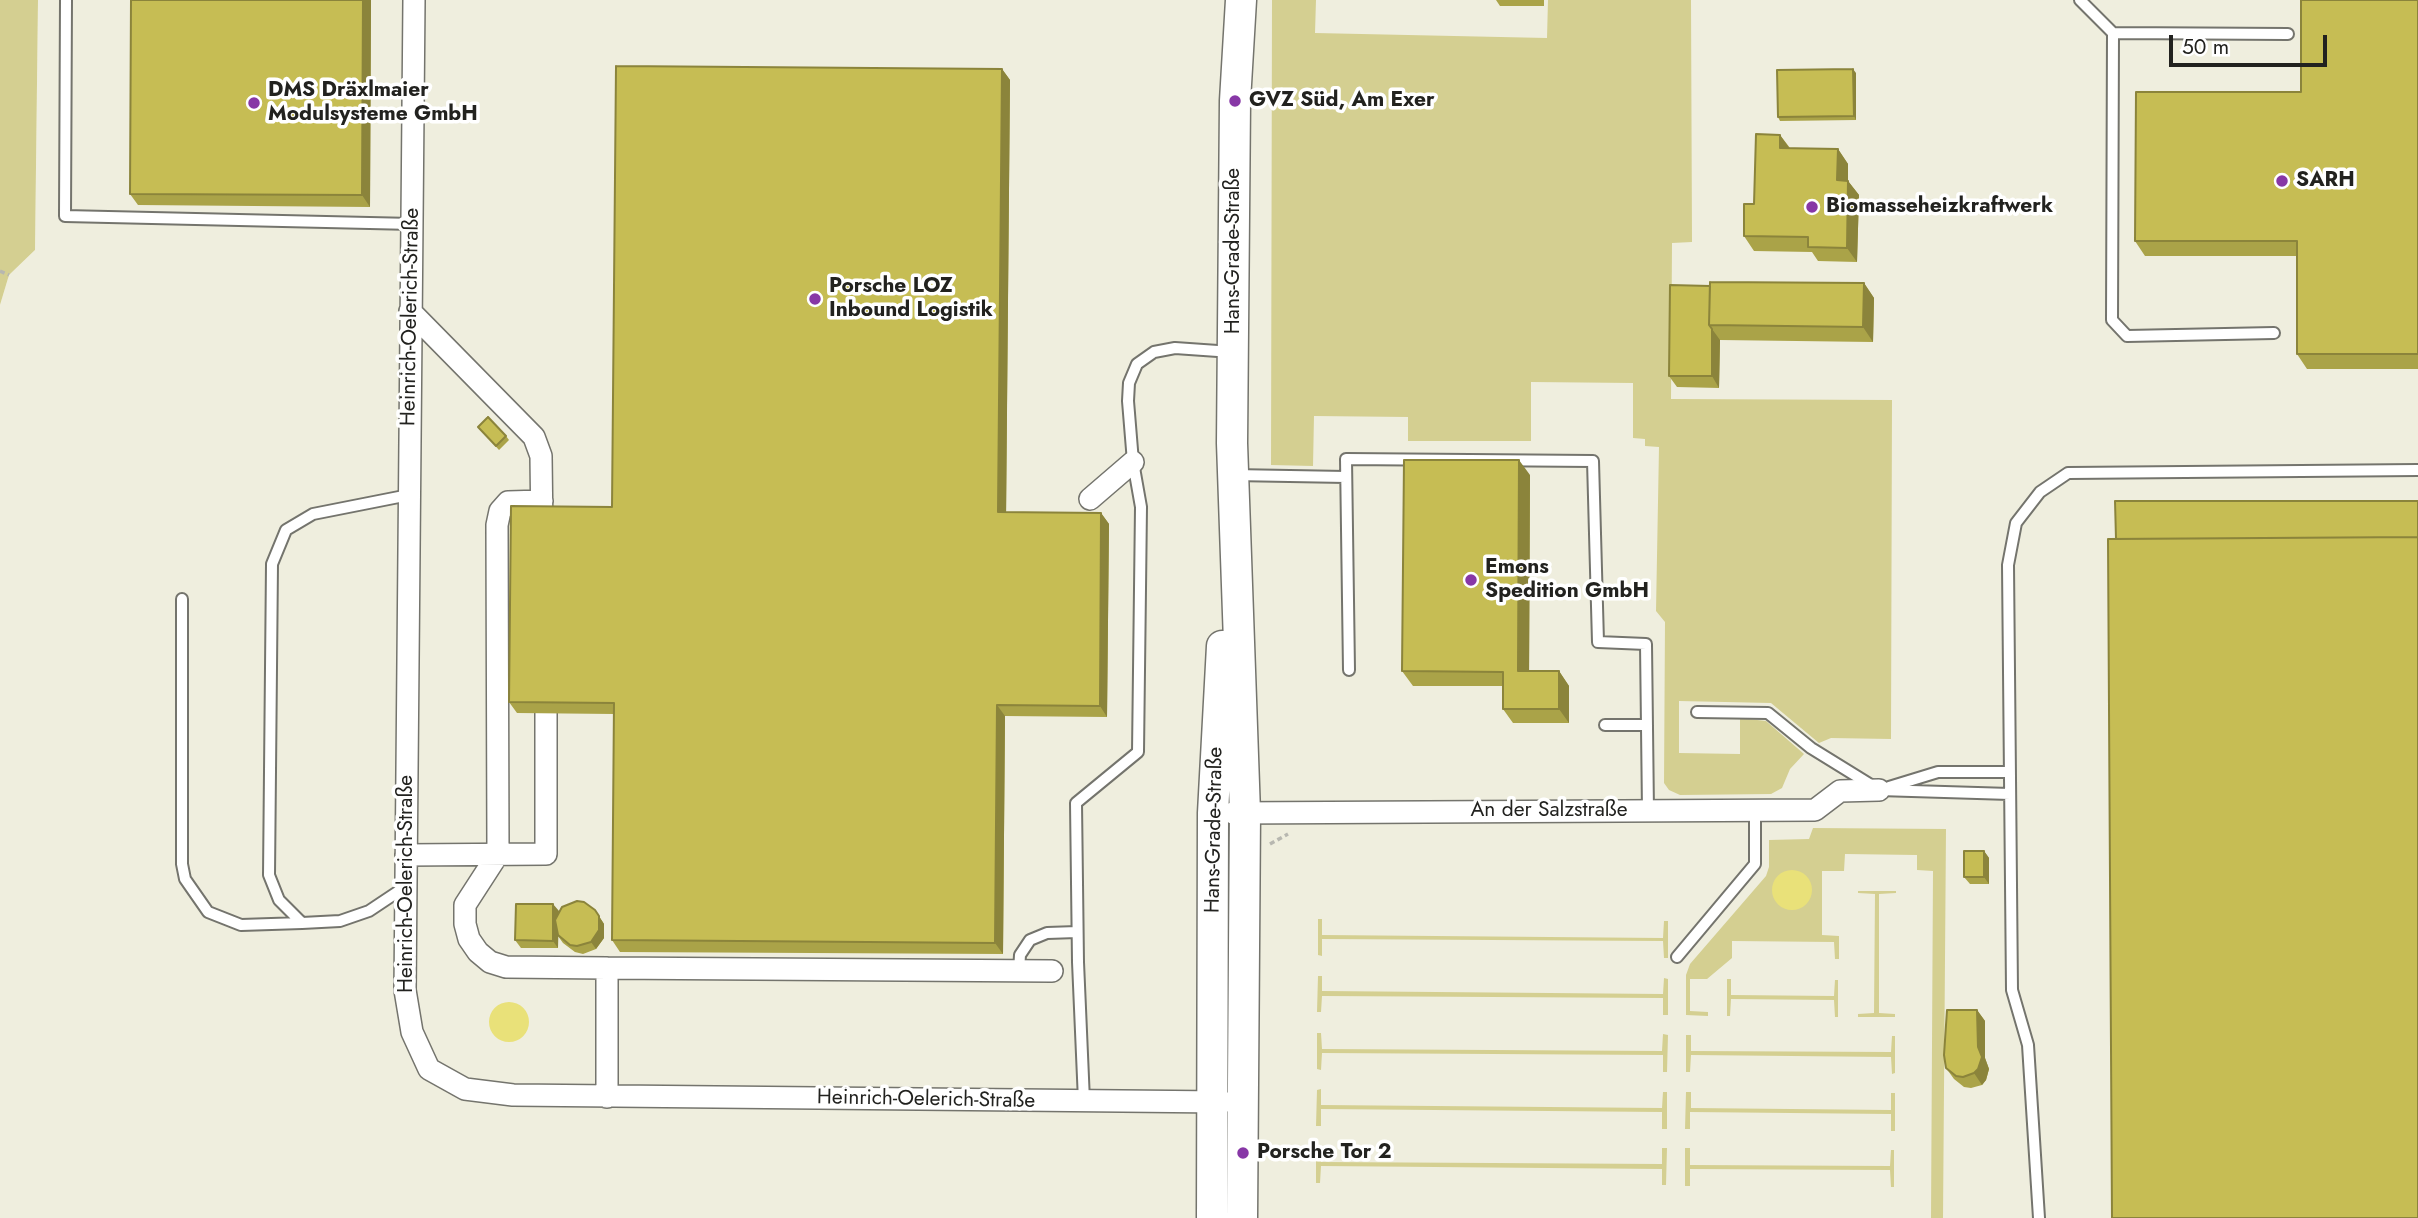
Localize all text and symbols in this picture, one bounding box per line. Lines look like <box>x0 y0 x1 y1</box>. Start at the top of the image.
scale bar <box>2173 21 2330 65</box>
text: 50 m <box>2182 32 2229 62</box>
place label: DMS Dräxlmaier Modulsysteme GmbH <box>268 78 478 128</box>
place label: GVZ Süd, Am Exer <box>1249 88 1435 114</box>
marker: GVZ Süd, Am Exer <box>1227 93 1243 109</box>
marker: DMS Dräxlmaier Modulsysteme GmbH <box>246 95 262 111</box>
street label: Hans-Grade-Straße <box>1221 168 1247 334</box>
place label: SARH <box>2296 168 2355 194</box>
marker: SARH <box>2274 173 2290 189</box>
place label: Biomasseheizkraftwerk <box>1826 194 2053 220</box>
marker: Biomasseheizkraftwerk <box>1804 199 1820 215</box>
street label: Heinrich-Oelerich-Straße <box>396 208 426 426</box>
place label: Porsche LOZ Inbound Logistik <box>829 274 993 324</box>
marker: Porsche LOZ Inbound Logistik <box>807 291 823 307</box>
place label: Emons Spedition GmbH <box>1485 555 1649 605</box>
marker: Emons Spedition GmbH <box>1463 572 1479 588</box>
street label: Hans-Grade-Straße <box>1201 747 1229 913</box>
street label: Heinrich-Oelerich-Straße <box>394 775 420 993</box>
street label: An der Salzstraße <box>1470 798 1628 824</box>
street label: Heinrich-Oelerich-Straße <box>817 1085 1035 1115</box>
place label: Porsche Tor 2 <box>1257 1140 1391 1166</box>
marker: Porsche Tor 2 <box>1235 1145 1251 1161</box>

